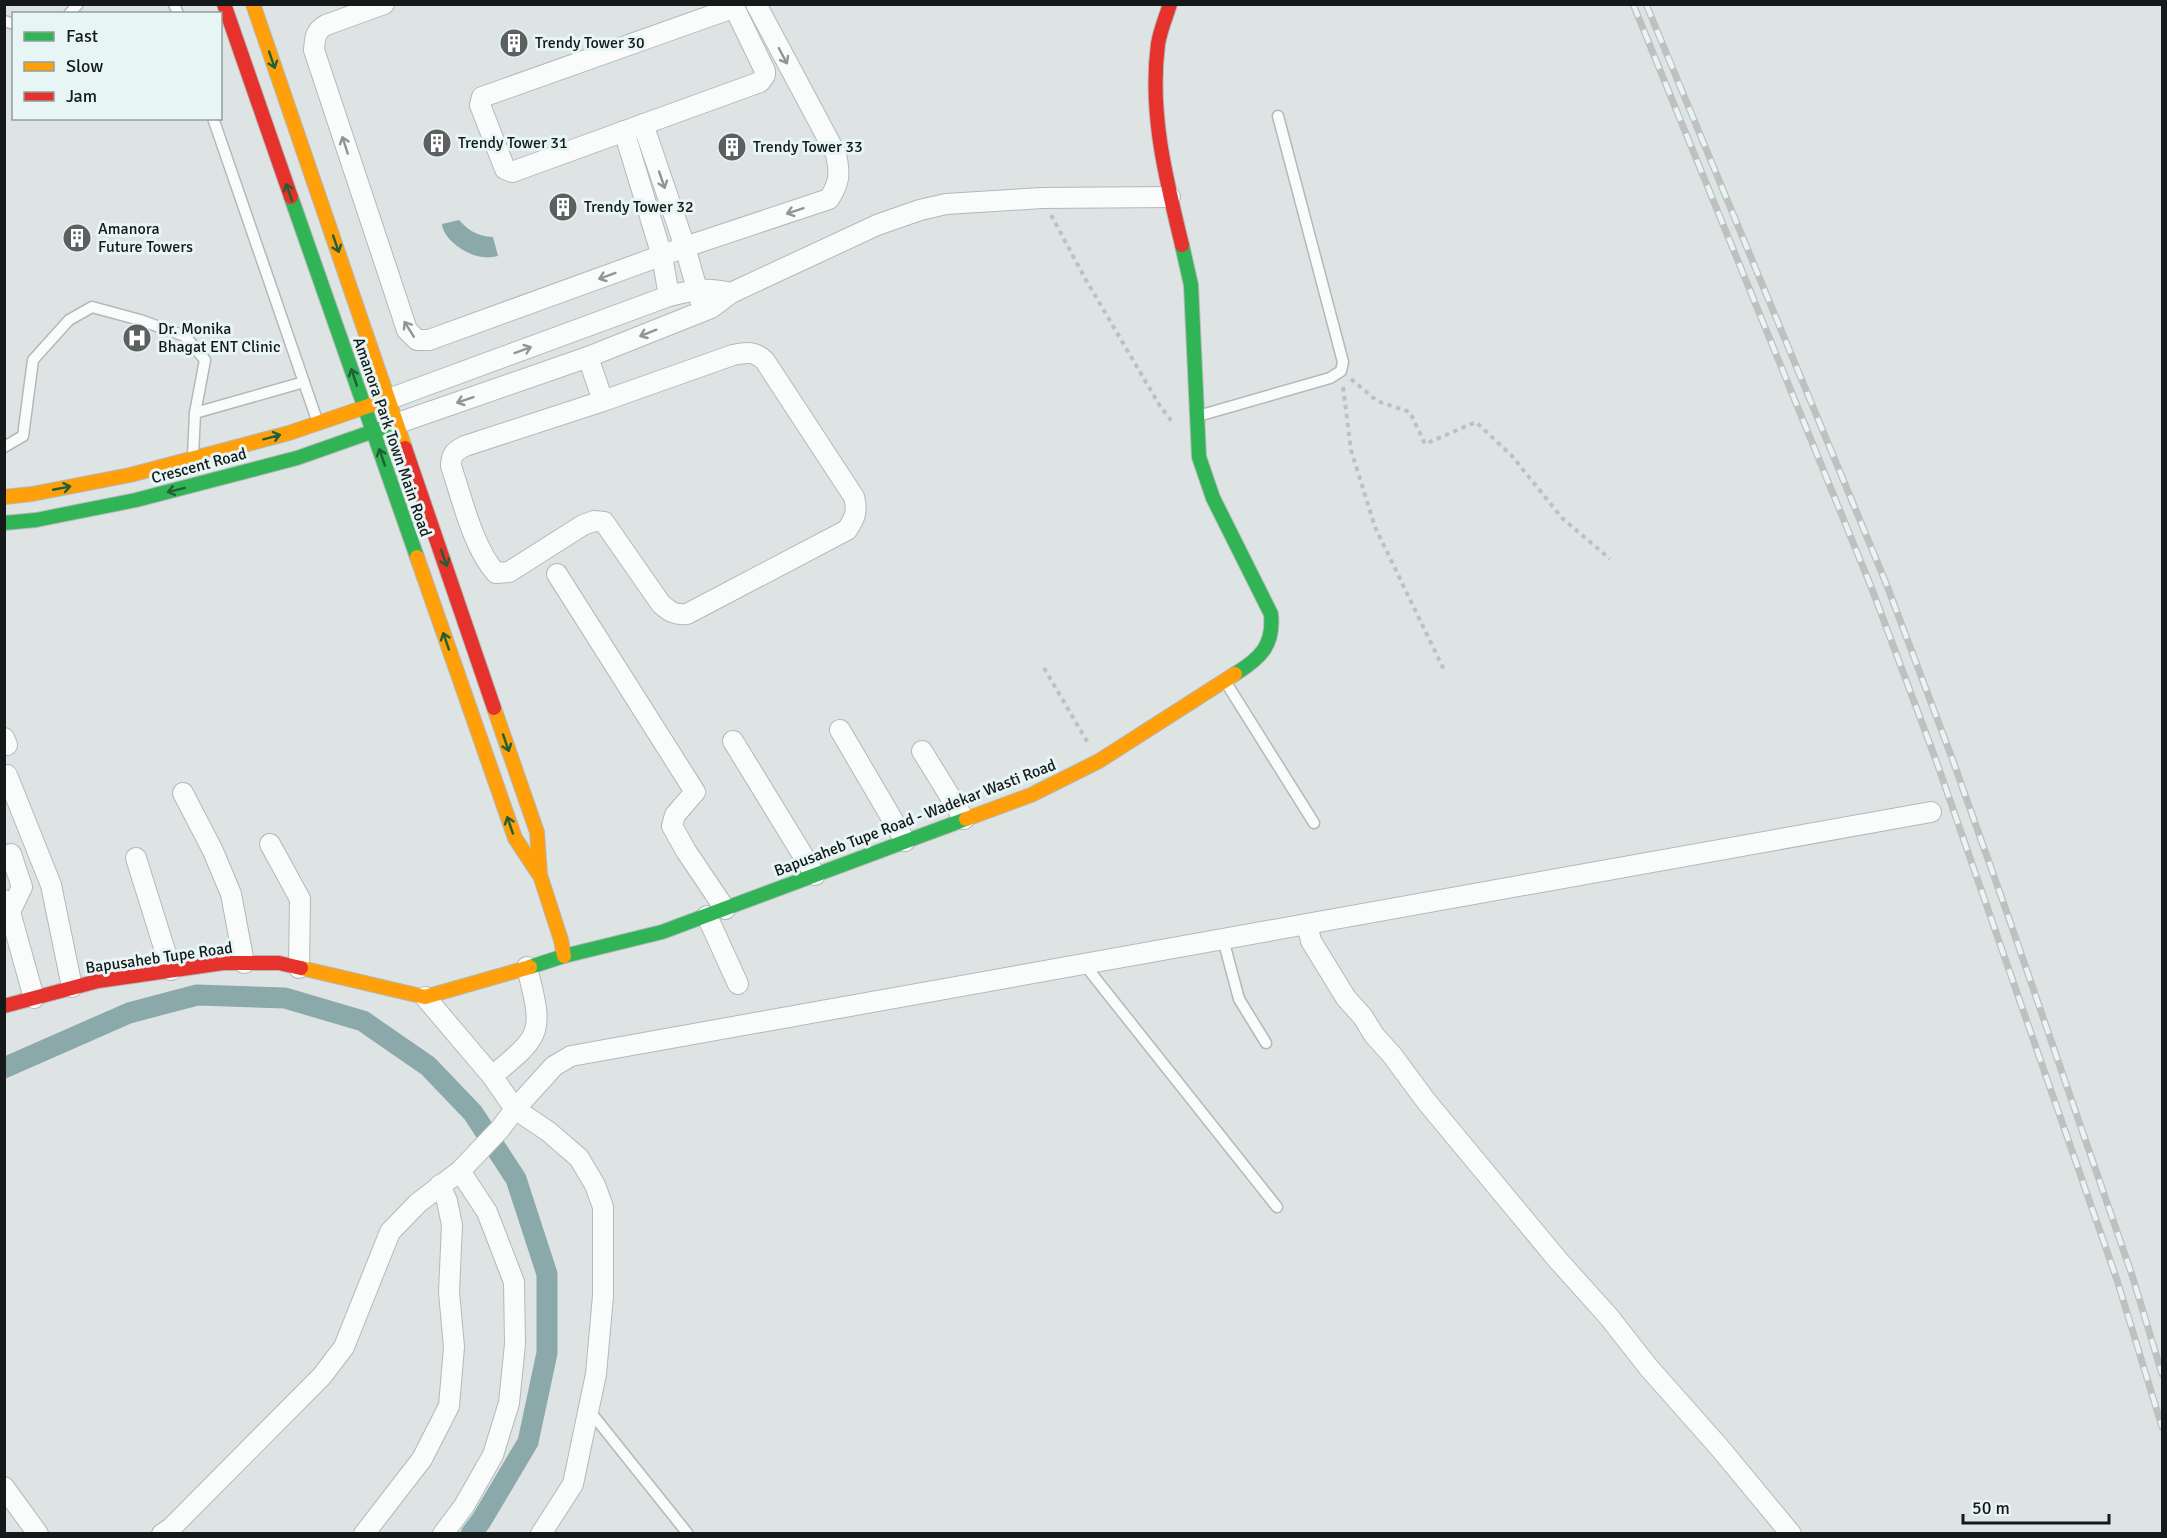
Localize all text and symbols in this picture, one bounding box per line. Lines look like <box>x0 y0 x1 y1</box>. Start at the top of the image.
legend <box>12 12 222 120</box>
text: Fast <box>66 25 98 47</box>
building icon: Trendy Tower 30 <box>498 27 530 59</box>
place label: Trendy Tower 30 <box>535 33 645 53</box>
one-way arrow <box>778 47 790 65</box>
one-way arrow <box>268 50 279 69</box>
text: Slow <box>66 55 103 77</box>
text: Jam <box>66 85 97 107</box>
building icon: Trendy Tower 31 <box>421 127 453 159</box>
building icon: Trendy Tower 33 <box>716 131 748 163</box>
place label: Trendy Tower 31 <box>458 133 568 153</box>
one-way arrow <box>339 136 350 155</box>
place label: Trendy Tower 33 <box>753 137 863 157</box>
one-way arrow <box>657 170 668 188</box>
one-way arrow <box>283 184 294 202</box>
building icon: Trendy Tower 32 <box>547 191 579 223</box>
place label: Trendy Tower 32 <box>584 197 694 217</box>
one-way arrow <box>786 207 805 218</box>
place label: Amanora Future Towers <box>98 219 193 257</box>
building icon: Amanora Future Towers <box>61 222 93 254</box>
one-way arrow <box>331 234 342 253</box>
one-way arrow <box>599 271 617 282</box>
place label: Dr. Monika Bhagat ENT Clinic <box>158 319 281 357</box>
one-way arrow <box>402 320 415 337</box>
hospital icon: Dr. Monika Bhagat ENT Clinic <box>121 322 153 354</box>
one-way arrow <box>640 328 658 339</box>
street label: Amanora Park Town Main Road <box>348 335 436 539</box>
one-way arrow <box>513 343 532 354</box>
one-way arrow <box>347 368 358 386</box>
one-way arrow <box>456 395 475 406</box>
one-way arrow <box>262 431 281 443</box>
street label: Crescent Road <box>149 444 249 488</box>
one-way arrow <box>375 448 386 467</box>
one-way arrow <box>52 482 72 493</box>
one-way arrow <box>167 484 186 496</box>
one-way arrow <box>439 548 450 567</box>
one-way arrow <box>439 632 450 651</box>
one-way arrow <box>502 733 513 752</box>
street label: Bapusaheb Tupe Road - Wadekar Wasti Road <box>771 755 1059 881</box>
one-way arrow <box>504 816 515 835</box>
street label: Bapusaheb Tupe Road <box>84 938 234 978</box>
scale bar <box>1963 1487 2108 1525</box>
text: 50 m <box>1972 1497 2010 1519</box>

